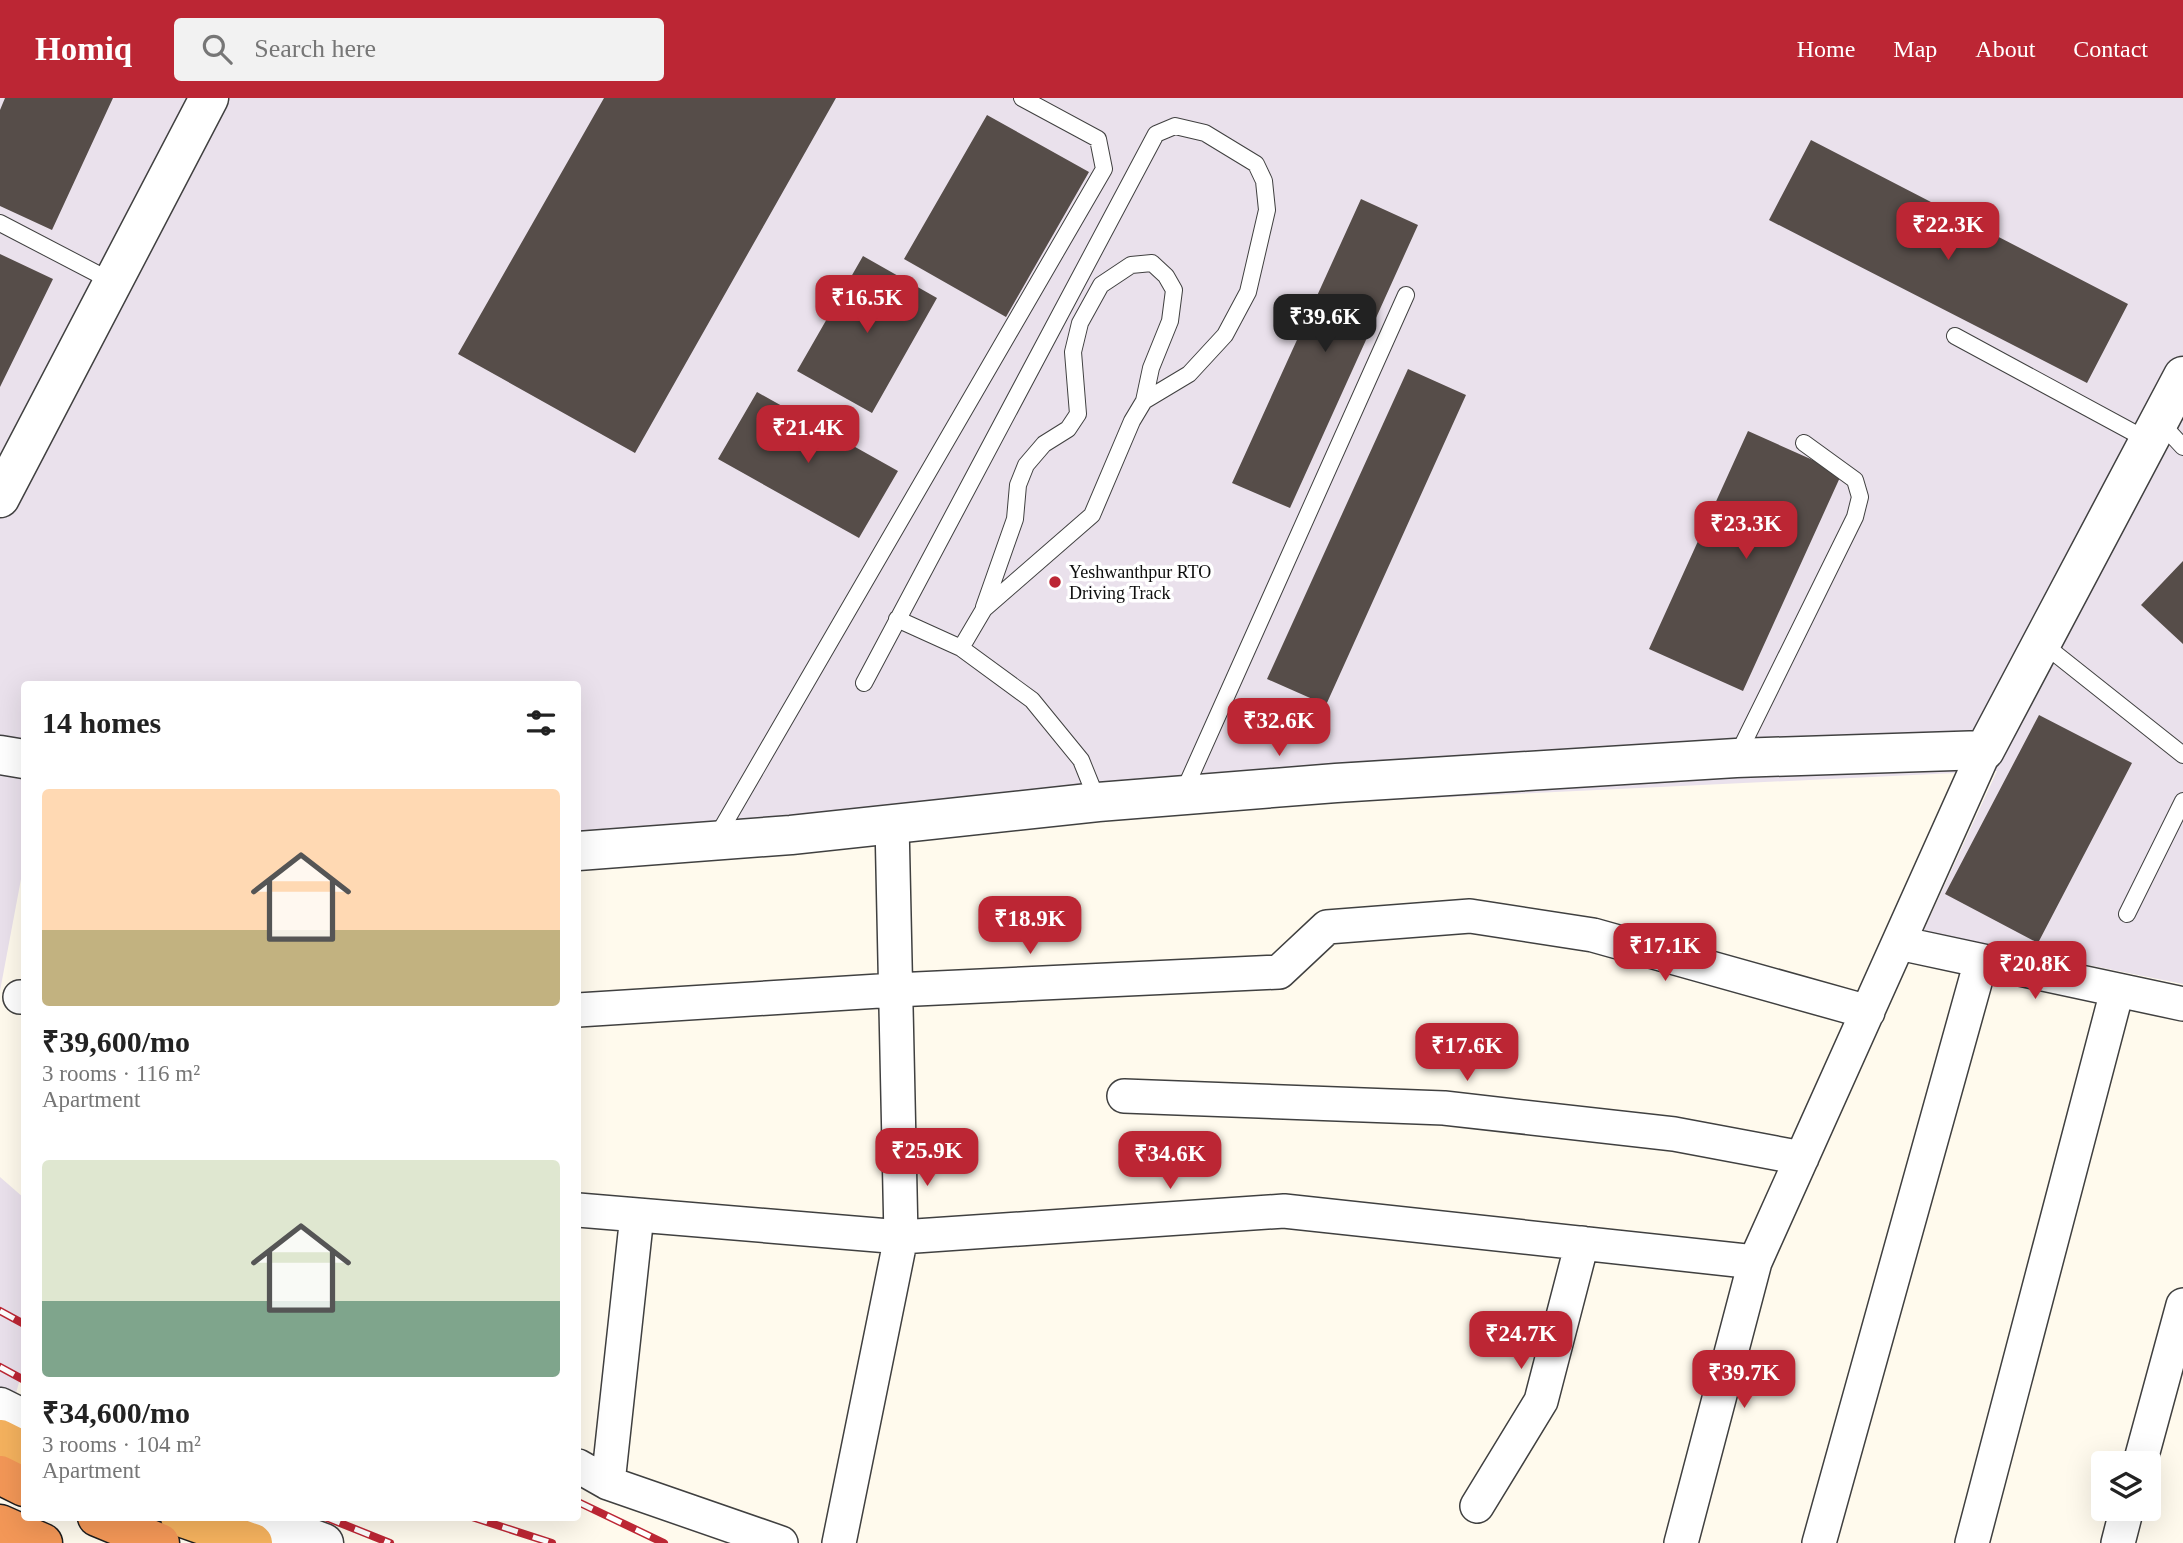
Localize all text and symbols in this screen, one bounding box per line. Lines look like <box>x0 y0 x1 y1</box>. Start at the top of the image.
search box <box>174 18 664 81</box>
icon: search <box>198 30 236 68</box>
text: Homiq <box>35 31 132 67</box>
text: Search here <box>254 34 376 63</box>
text: Home <box>1797 36 1855 62</box>
text: Map <box>1893 36 1937 62</box>
text: About <box>1975 36 2035 62</box>
text: Contact <box>2073 36 2148 62</box>
pin: ₹22.3K <box>1891 202 2005 262</box>
text: ₹22.3K <box>1912 212 1984 237</box>
pin: ₹16.5K <box>810 275 924 335</box>
text: ₹16.5K <box>831 285 903 310</box>
pin: ₹39.6K <box>1268 294 1382 354</box>
text: ₹39.6K <box>1289 304 1361 329</box>
pin: ₹21.4K <box>751 406 865 465</box>
text: ₹21.4K <box>772 415 844 440</box>
pin: ₹23.3K <box>1689 502 1803 561</box>
text: ₹23.3K <box>1710 511 1782 536</box>
place label: Yeshwanthpur RTO Driving Track <box>1069 562 1211 603</box>
marker: Yeshwanthpur RTO Driving Track <box>1047 574 1063 590</box>
pin: ₹32.6K <box>1222 698 1336 758</box>
icon: filters <box>522 704 560 742</box>
text: 14 homes <box>42 706 161 739</box>
text: ₹32.6K <box>1243 708 1315 733</box>
icon: home <box>238 834 364 960</box>
pin: ₹18.9K <box>973 896 1087 956</box>
text: ₹18.9K <box>994 906 1066 931</box>
pin: ₹17.1K <box>1608 924 1722 983</box>
text: ₹17.1K <box>1629 933 1701 958</box>
pin: ₹20.8K <box>1978 942 2092 1001</box>
text: ₹20.8K <box>1999 951 2071 976</box>
pin: ₹17.6K <box>1410 1024 1524 1083</box>
text: ₹39,600/mo <box>42 1025 190 1058</box>
text: ₹17.6K <box>1431 1033 1503 1058</box>
text: 3 rooms · 116 m² <box>42 1061 200 1086</box>
text: Apartment <box>42 1087 140 1112</box>
pin: ₹25.9K <box>870 1128 984 1188</box>
pin: ₹34.6K <box>1113 1132 1227 1191</box>
text: ₹25.9K <box>891 1138 963 1163</box>
text: ₹34.6K <box>1134 1141 1206 1166</box>
icon: home <box>238 1205 364 1331</box>
pin: ₹24.7K <box>1464 1312 1578 1371</box>
text: ₹24.7K <box>1485 1321 1557 1346</box>
pin: ₹39.7K <box>1687 1350 1801 1410</box>
text: ₹39.7K <box>1708 1360 1780 1385</box>
text: ₹34,600/mo <box>42 1396 190 1429</box>
text: 3 rooms · 104 m² <box>42 1432 201 1457</box>
map controls <box>2091 1451 2161 1521</box>
button: layers <box>2091 1451 2161 1521</box>
text: Apartment <box>42 1458 140 1483</box>

